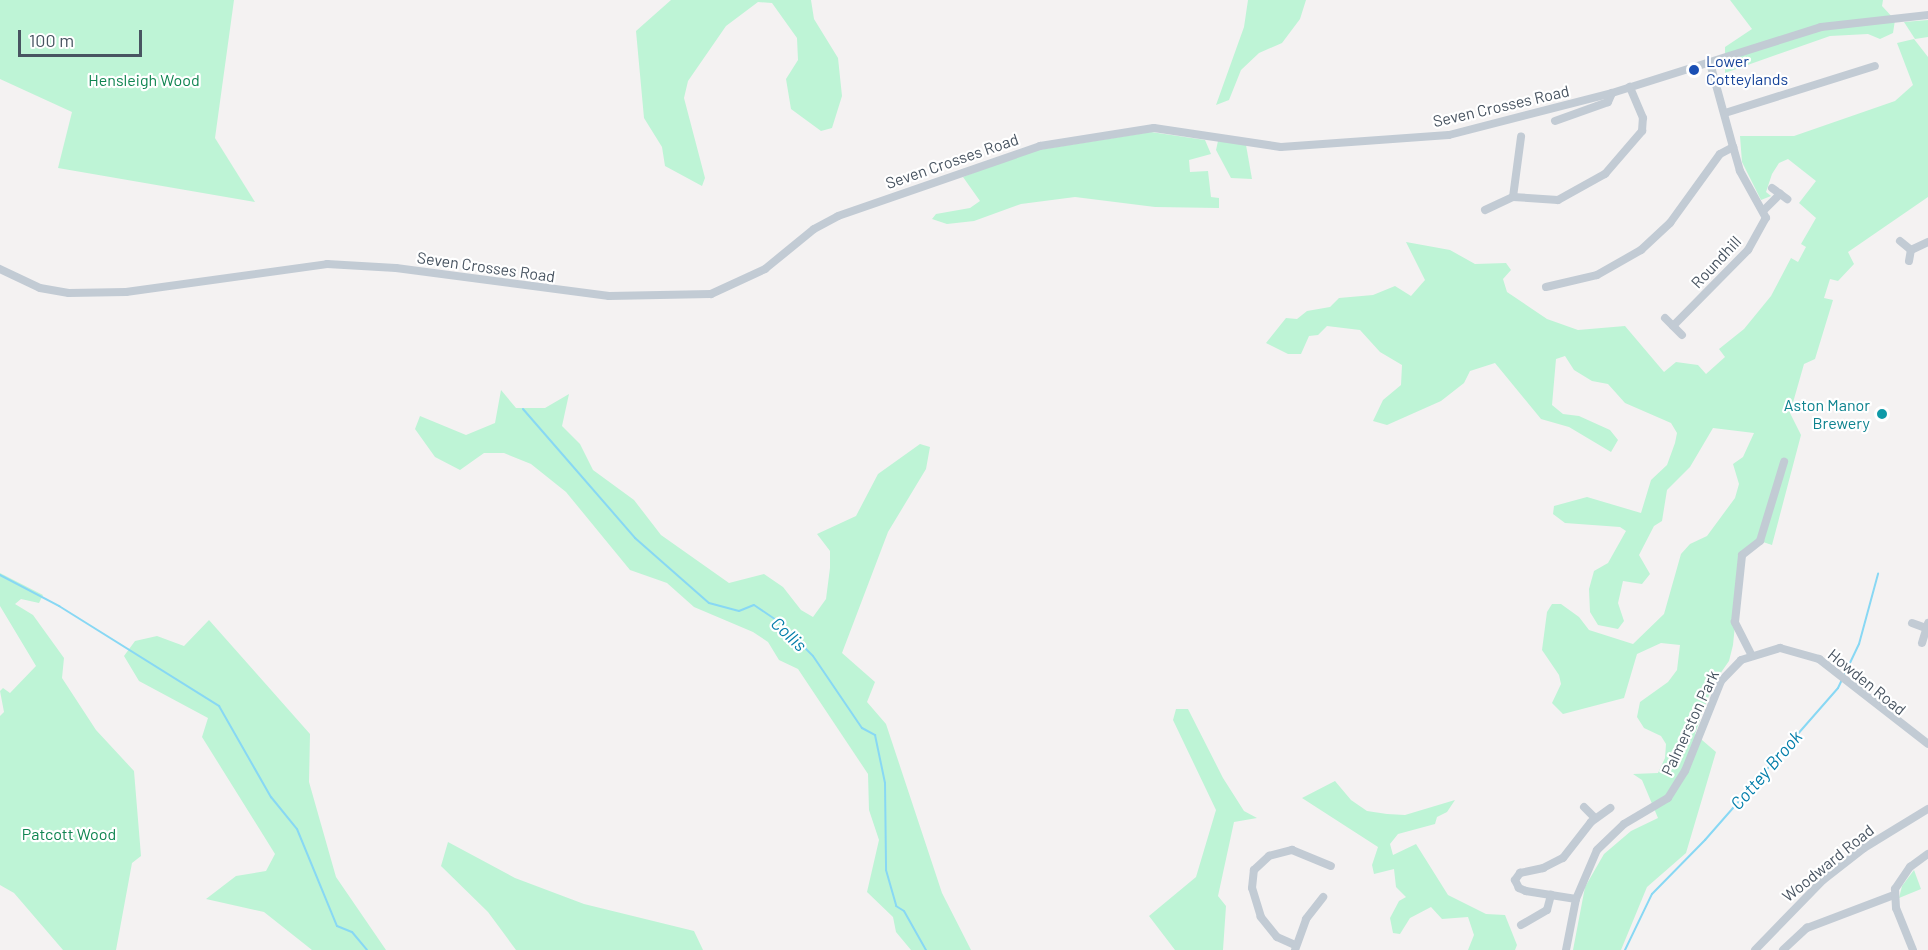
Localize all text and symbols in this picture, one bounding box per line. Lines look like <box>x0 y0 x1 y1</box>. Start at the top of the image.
scale bar <box>21 18 146 56</box>
text: 100 m <box>29 29 74 51</box>
place label: Lower Cotteylands <box>1706 51 1788 89</box>
marker: Lower Cotteylands <box>1687 63 1701 77</box>
park label: Hensleigh Wood <box>88 70 200 90</box>
street label: Seven Crosses Road <box>1431 81 1571 131</box>
street label: Seven Crosses Road <box>883 129 1021 193</box>
street label: Roundhill <box>1687 232 1745 292</box>
street label: Seven Crosses Road <box>416 248 556 286</box>
place label: Aston Manor Brewery <box>1784 395 1870 433</box>
marker: Aston Manor Brewery <box>1875 407 1889 421</box>
water label: Collis <box>767 612 811 656</box>
street label: Howden Road <box>1824 645 1910 719</box>
street label: Palmerston Park <box>1657 667 1723 779</box>
water label: Cottey Brook <box>1726 726 1806 814</box>
street label: Woodward Road <box>1778 820 1878 906</box>
park label: Patcott Wood <box>22 824 116 844</box>

